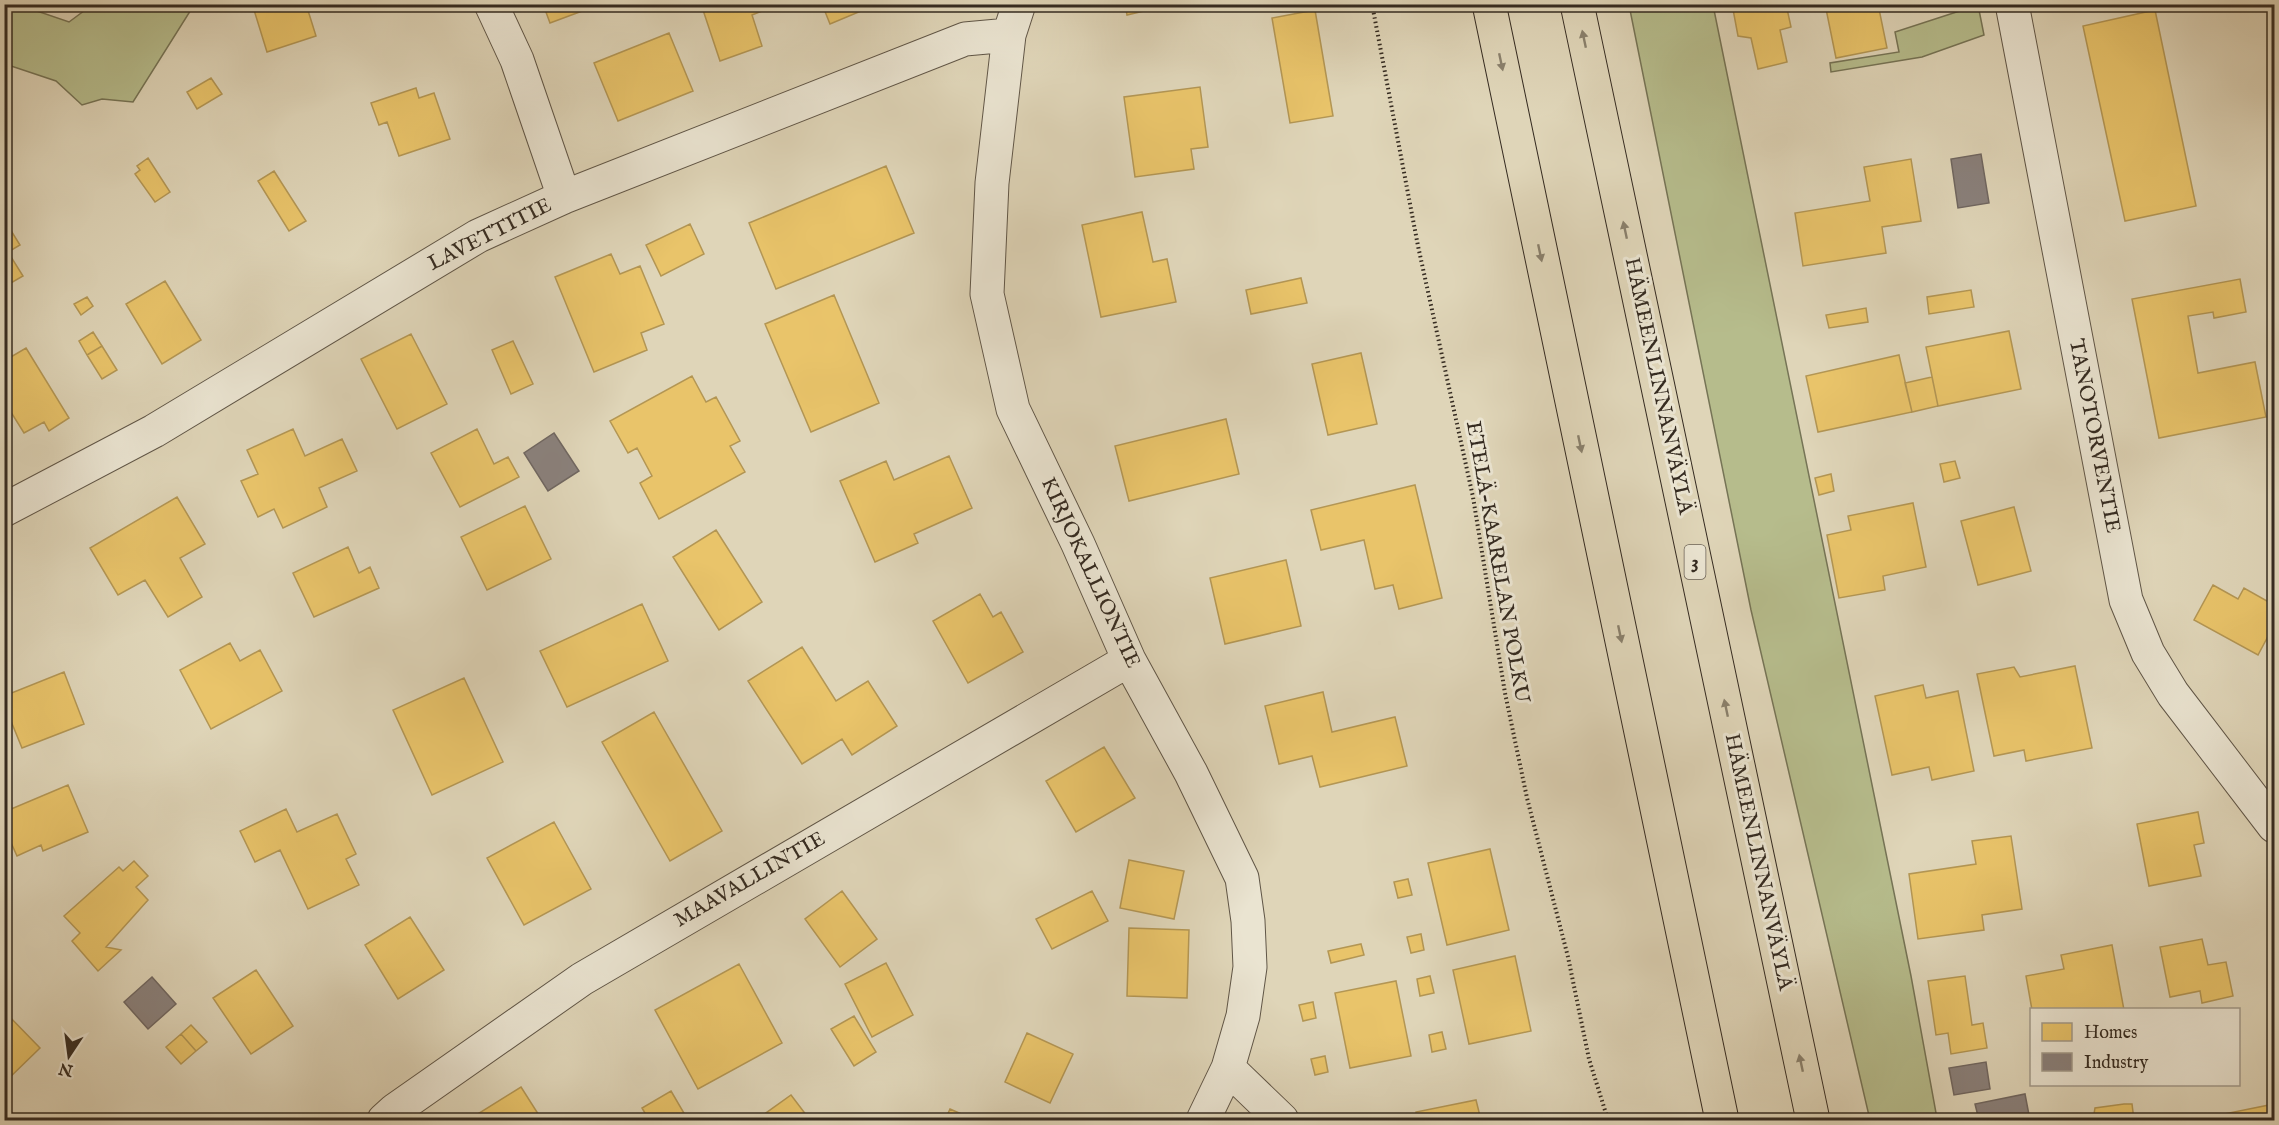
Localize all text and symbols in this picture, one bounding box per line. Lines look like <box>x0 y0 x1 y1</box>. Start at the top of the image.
one-way arrow <box>1579 30 1589 48</box>
one-way arrow <box>1496 52 1506 71</box>
street label: LAVETTITIE <box>424 192 556 278</box>
one-way arrow <box>1620 220 1629 239</box>
one-way arrow <box>1536 243 1546 262</box>
street label: HÄMEENLINNANVÄYLÄ <box>1618 255 1700 518</box>
street label: TANOTORVENTIE <box>2062 337 2126 535</box>
street label: ETELÄ-KAARELAN POLKU <box>1459 419 1536 705</box>
one-way arrow <box>1576 434 1585 453</box>
street label: KIRJOKALLIONTIE <box>1034 473 1146 673</box>
road number: 3 <box>1684 545 1706 579</box>
one-way arrow <box>1616 625 1625 644</box>
one-way arrow <box>1721 698 1730 717</box>
street label: HÄMEENLINNANVÄYLÄ <box>1718 731 1800 994</box>
street label: MAAVALLINTIE <box>670 826 830 934</box>
legend <box>2030 1008 2240 1086</box>
text: Homes <box>2084 1022 2137 1045</box>
north arrow <box>39 1026 99 1086</box>
text: Industry <box>2084 1052 2148 1075</box>
one-way arrow <box>1796 1054 1805 1073</box>
text: N <box>57 1057 76 1080</box>

